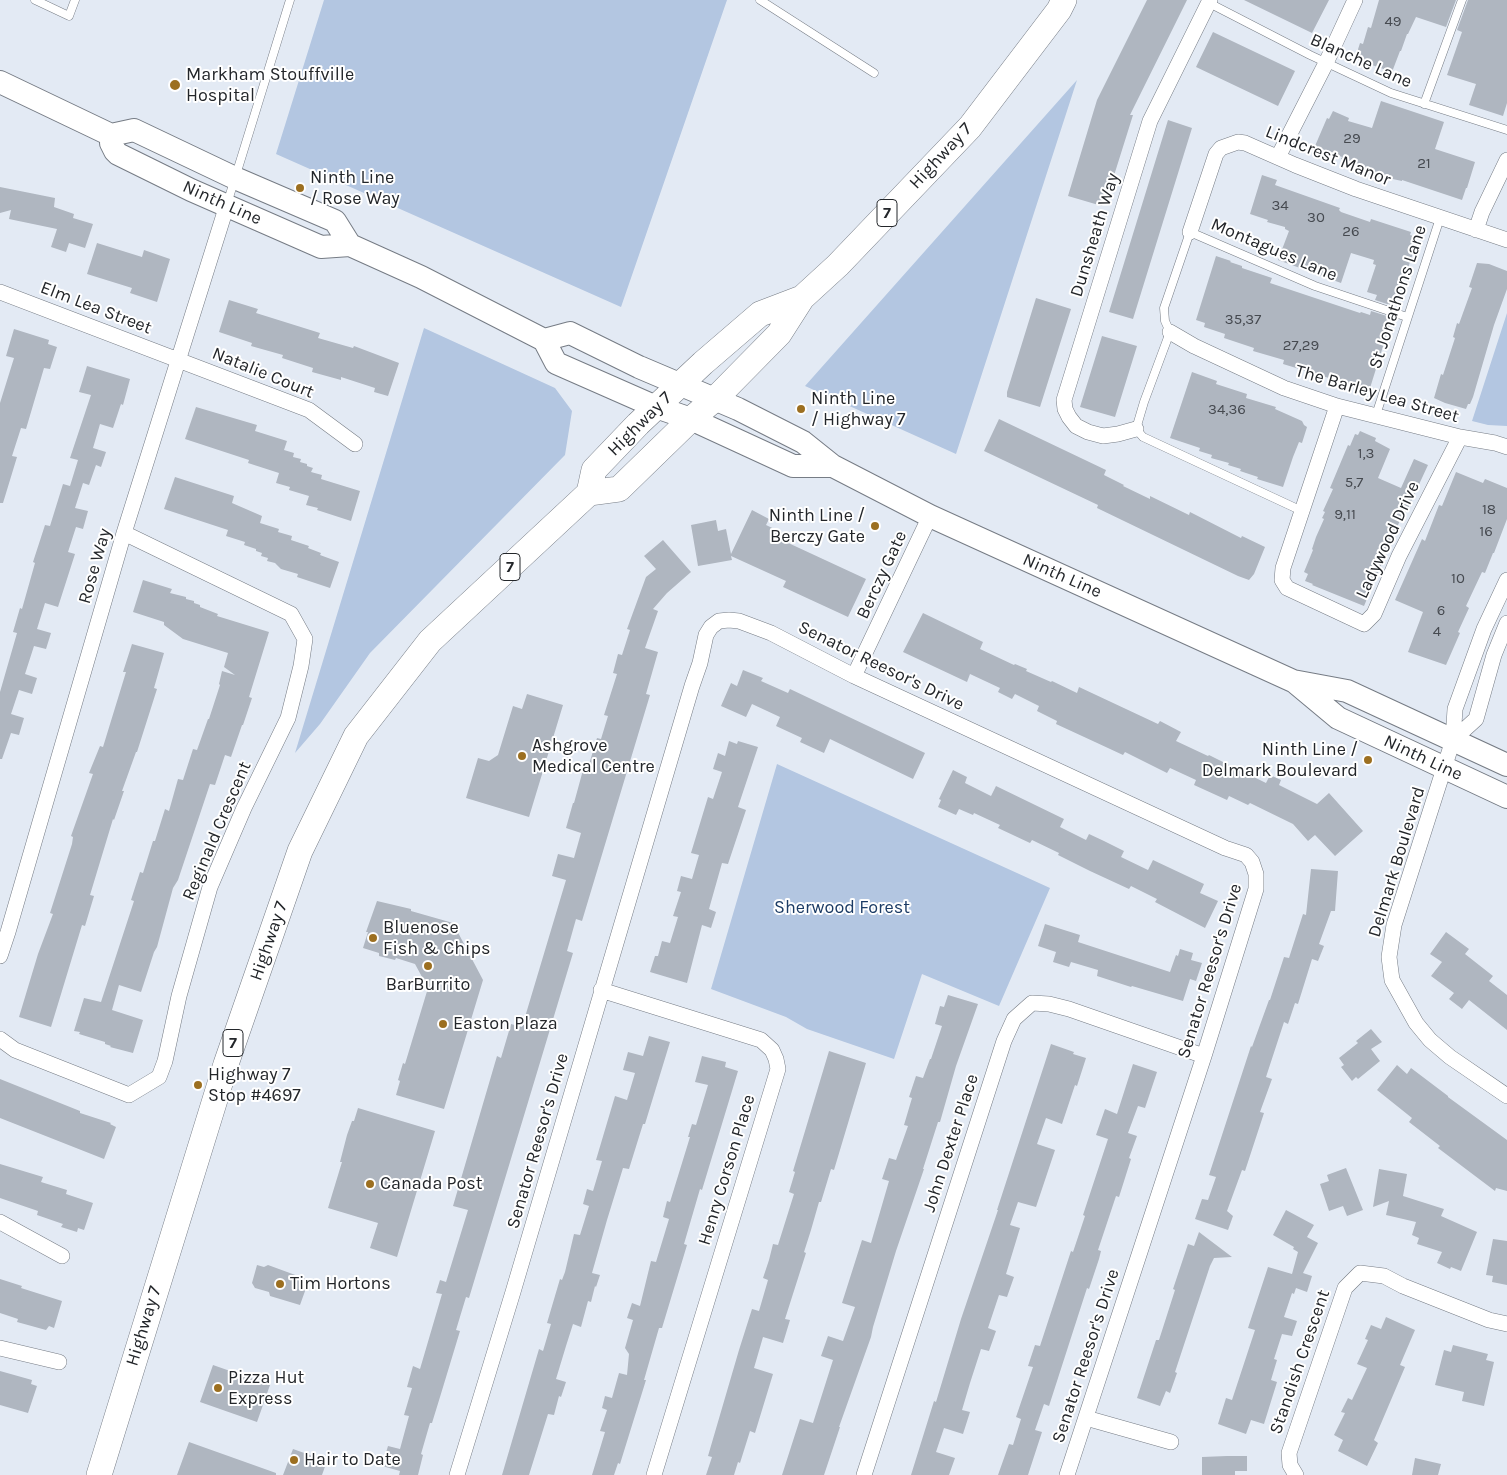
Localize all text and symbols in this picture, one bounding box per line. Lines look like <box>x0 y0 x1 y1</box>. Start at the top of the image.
house number: 49 <box>1384 13 1402 31</box>
street label: Blanche Lane <box>1307 29 1415 93</box>
place label: Markham Stouffville Hospital <box>186 64 354 106</box>
marker: Markham Stouffville Hospital <box>168 78 182 92</box>
street label: Highway 7 <box>905 118 977 194</box>
street label: Lindcrest Manor <box>1262 121 1394 191</box>
house number: 29 <box>1343 130 1361 148</box>
house number: 21 <box>1417 155 1431 173</box>
place label: Ninth Line / Rose Way <box>310 167 400 210</box>
street label: Dunsheath Way <box>1066 170 1124 300</box>
street label: Ninth Line <box>179 176 265 230</box>
marker: Ninth Line / Rose Way <box>294 182 306 194</box>
house number: 34 <box>1271 197 1289 215</box>
road number: 7 <box>877 200 897 227</box>
house number: 30 <box>1307 209 1325 227</box>
street label: Montagues Lane <box>1208 214 1340 286</box>
street label: St Jonathons Lane <box>1365 222 1431 372</box>
house number: 26 <box>1342 223 1360 241</box>
street label: Elm Lea Street <box>37 277 155 339</box>
house number: 35,37 <box>1225 311 1261 329</box>
house number: 27,29 <box>1283 337 1319 355</box>
street label: Natalie Court <box>209 343 317 403</box>
street label: The Barley Lea Street <box>1293 360 1461 428</box>
street label: Highway 7 <box>603 387 677 461</box>
place label: Ninth Line / Highway 7 <box>811 388 906 430</box>
house number: 34,36 <box>1208 401 1246 419</box>
marker: Ninth Line / Highway 7 <box>795 403 807 415</box>
house number: 1,3 <box>1358 445 1374 463</box>
house number: 5,7 <box>1345 474 1363 492</box>
street label: Ladywood Drive <box>1351 478 1425 602</box>
house number: 18 <box>1482 501 1496 519</box>
place label: Ninth Line / Berczy Gate <box>769 505 865 548</box>
house number: 9,11 <box>1334 506 1356 524</box>
marker: Ninth Line / Berczy Gate <box>869 520 881 532</box>
house number: 16 <box>1479 523 1493 541</box>
street label: Rose Way <box>74 526 116 606</box>
street label: Berczy Gate <box>852 527 912 623</box>
street label: Ninth Line <box>1019 549 1105 603</box>
road number: 7 <box>500 554 520 580</box>
house number: 10 <box>1451 570 1465 588</box>
house number: 6 <box>1437 602 1445 620</box>
street label: Senator Reesor's Drive <box>795 616 967 716</box>
house number: 4 <box>1433 623 1441 641</box>
street label: Ninth Line <box>1380 730 1466 786</box>
place label: Ashgrove Medical Centre <box>532 735 655 778</box>
place label: Ninth Line / Delmark Boulevard <box>1202 739 1358 782</box>
marker: Ashgrove Medical Centre <box>516 750 528 762</box>
marker: Ninth Line / Delmark Boulevard <box>1362 754 1374 766</box>
street label: Reginald Crescent <box>178 758 256 904</box>
street label: Delmark Boulevard <box>1364 784 1430 940</box>
street label: Senator Reesor's Drive <box>1173 881 1247 1061</box>
park label: Sherwood Forest <box>774 897 910 919</box>
street label: Highway 7 <box>245 898 293 984</box>
place label: Bluenose Fish & Chips <box>383 917 490 960</box>
marker: Bluenose Fish & Chips <box>367 932 379 944</box>
marker: BarBurrito <box>422 960 434 972</box>
place label: BarBurrito <box>386 974 470 996</box>
place label: Easton Plaza <box>453 1013 558 1035</box>
marker: Easton Plaza <box>437 1018 449 1030</box>
road number: 7 <box>223 1030 243 1056</box>
street label: Senator Reesor's Drive <box>503 1051 573 1231</box>
place label: Highway 7 Stop #4697 <box>208 1064 301 1106</box>
street label: John Dexter Place <box>919 1071 983 1215</box>
marker: Highway 7 Stop #4697 <box>192 1079 204 1091</box>
street label: Henry Corson Place <box>694 1092 760 1248</box>
place label: Canada Post <box>380 1173 483 1195</box>
marker: Canada Post <box>364 1178 376 1190</box>
street label: Senator Reesor's Drive <box>1048 1266 1124 1446</box>
place label: Tim Hortons <box>290 1273 391 1295</box>
marker: Tim Hortons <box>274 1278 286 1290</box>
street label: Highway 7 <box>122 1283 166 1369</box>
street label: Standish Crescent <box>1265 1287 1335 1437</box>
place label: Pizza Hut Express <box>228 1367 304 1410</box>
marker: Pizza Hut Express <box>212 1382 224 1394</box>
place label: Hair to Date <box>304 1449 401 1471</box>
marker: Hair to Date <box>288 1454 300 1466</box>

